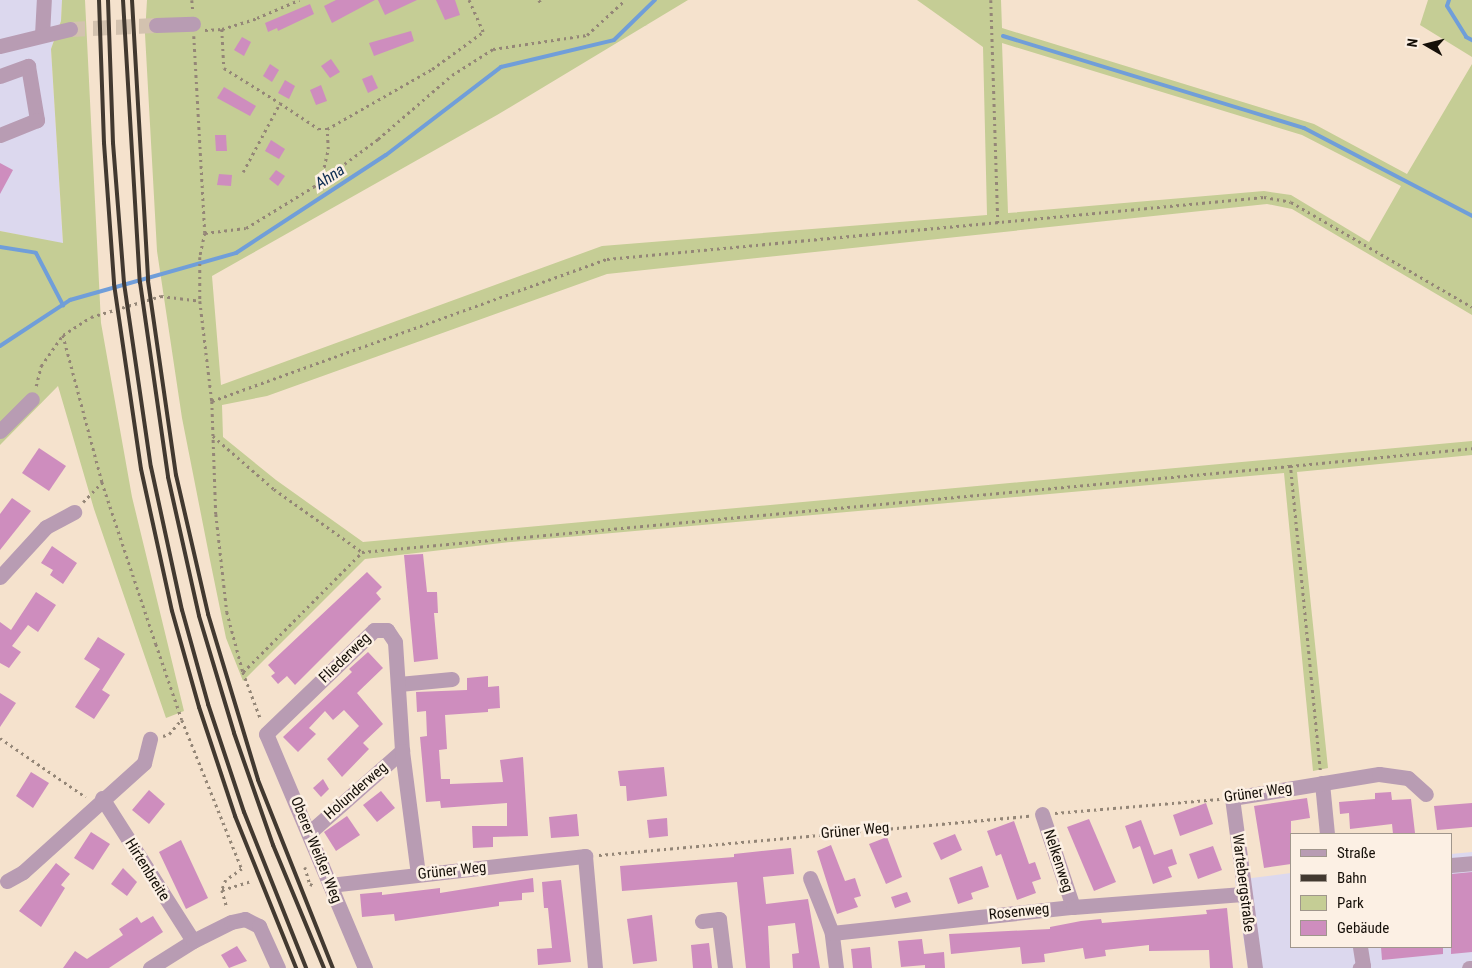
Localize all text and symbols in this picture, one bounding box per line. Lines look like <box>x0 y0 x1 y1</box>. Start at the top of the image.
north arrow <box>1402 20 1452 70</box>
text: N <box>1404 38 1421 48</box>
water label: Ahna <box>312 160 348 194</box>
street label: Fliederweg <box>316 629 374 687</box>
street label: Holunderweg <box>321 759 391 823</box>
street label: Grüner Weg <box>1223 779 1293 807</box>
street label: Oberer Weißer Weg <box>286 794 346 906</box>
street label: Grüner Weg <box>820 819 890 843</box>
street label: Nelkenweg <box>1039 827 1077 895</box>
street label: Wartebergstraße <box>1228 833 1258 933</box>
legend <box>1290 833 1452 948</box>
street label: Hirtenbreite <box>121 835 173 905</box>
text: Straße <box>1337 844 1376 862</box>
street label: Grüner Weg <box>417 858 487 884</box>
text: Bahn <box>1337 869 1367 887</box>
text: Park <box>1337 894 1364 912</box>
street label: Rosenweg <box>988 900 1050 924</box>
text: Gebäude <box>1337 919 1389 937</box>

